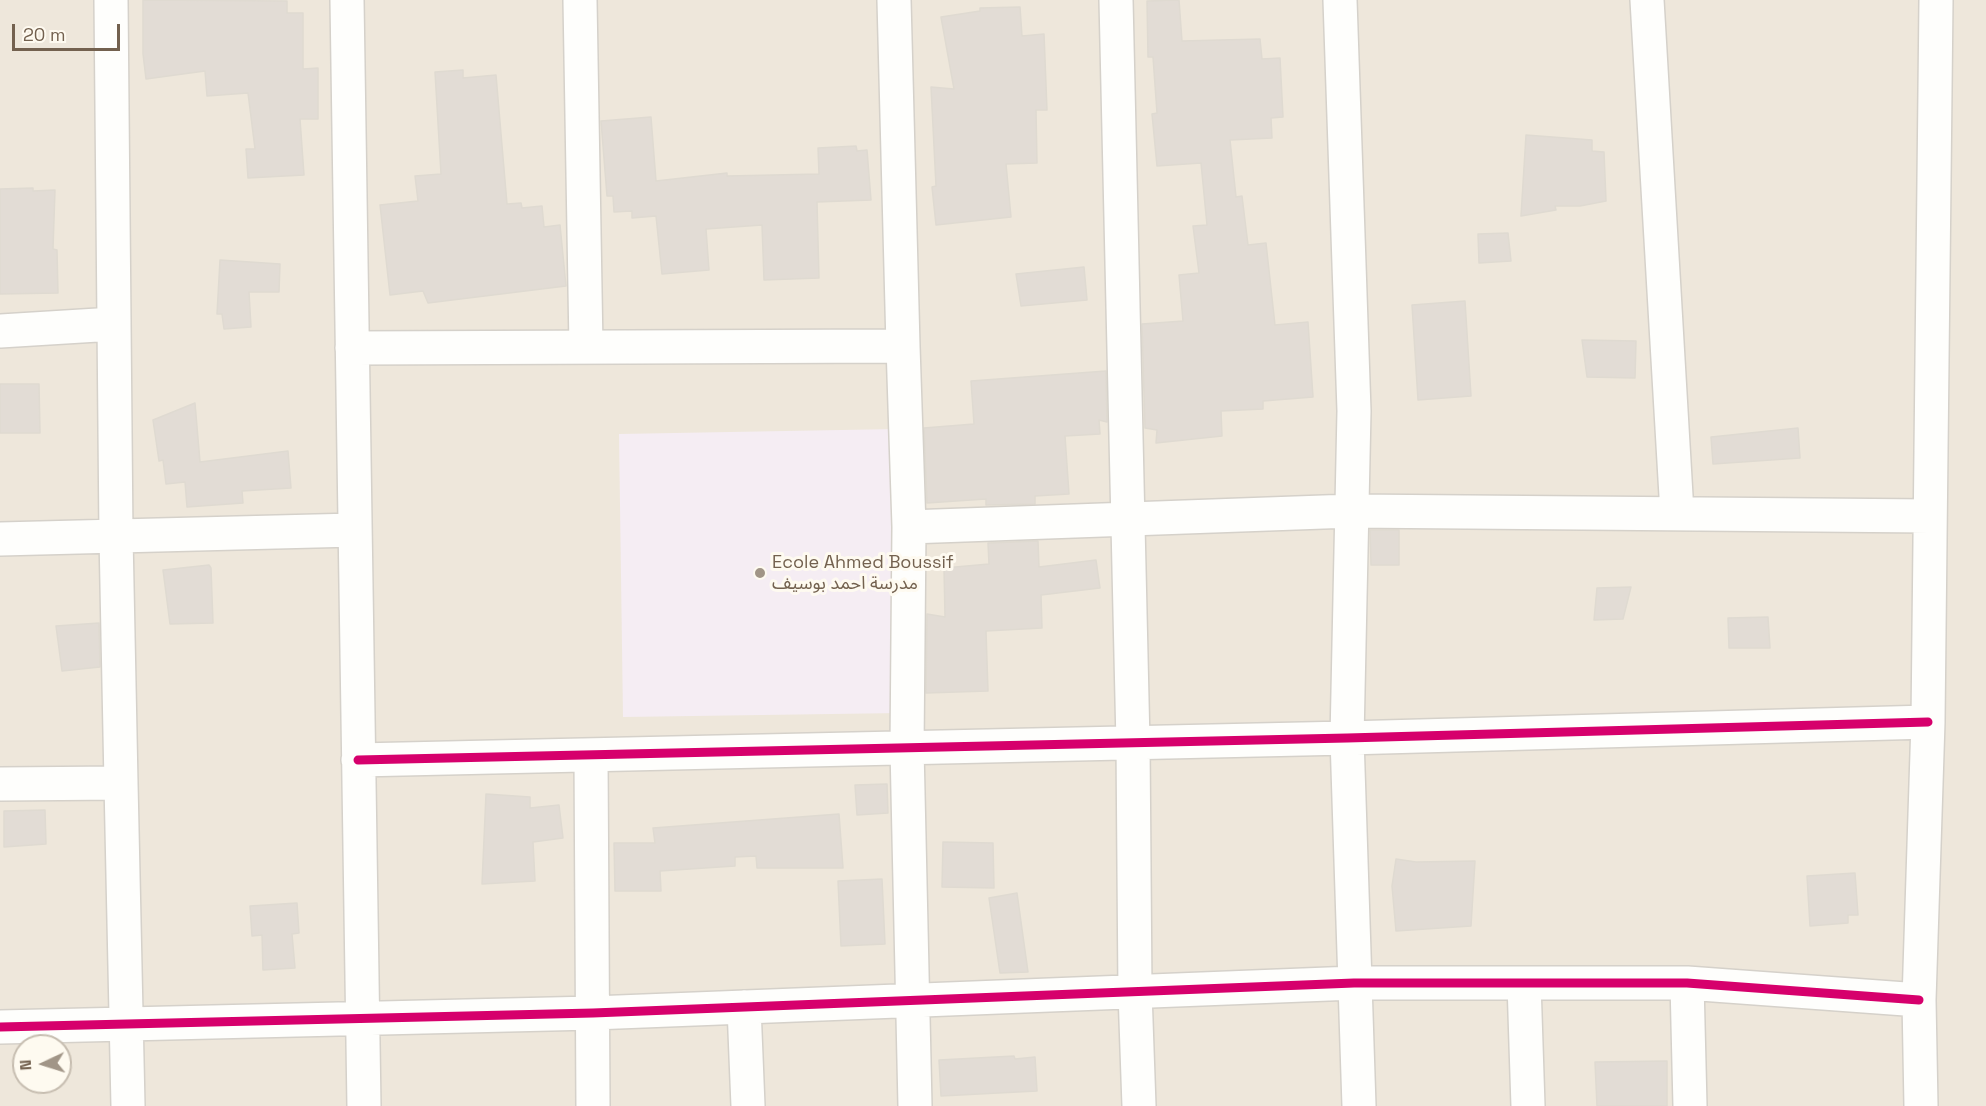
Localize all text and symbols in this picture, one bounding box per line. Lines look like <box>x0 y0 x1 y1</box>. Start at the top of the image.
scale bar <box>15 12 123 50</box>
text: 20 m <box>23 23 66 46</box>
place label: Ecole Ahmed Boussif مدرسة احمد بوسيف <box>772 552 954 594</box>
marker: Ecole Ahmed Boussif مدرسة احمد بوسيف <box>753 566 767 580</box>
north arrow <box>12 1034 72 1094</box>
text: N <box>15 1059 36 1071</box>

